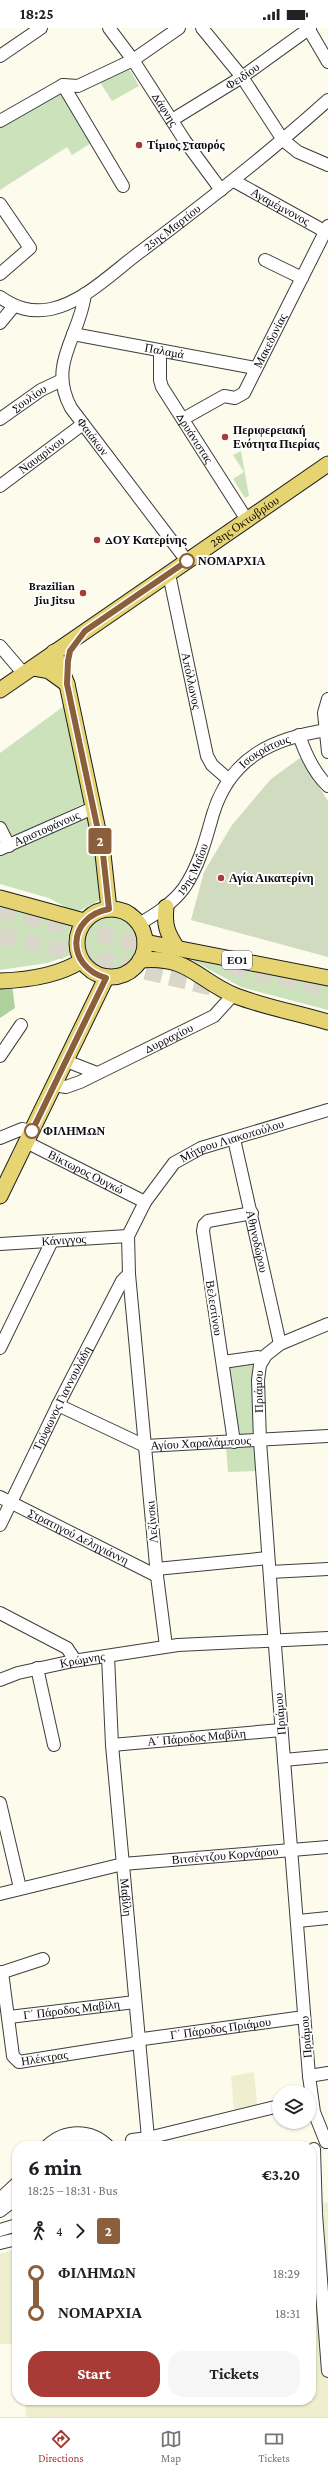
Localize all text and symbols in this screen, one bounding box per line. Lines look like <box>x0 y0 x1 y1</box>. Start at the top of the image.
text: 18:25 <box>20 6 54 22</box>
street label: Φειδίου <box>223 60 262 92</box>
street label: Δάφνης <box>149 90 181 129</box>
place label: Τίμιος Σταυρός <box>147 138 226 152</box>
marker: Τίμιος Σταυρός <box>134 140 144 150</box>
street label: Αγαμέμνονος <box>249 185 312 229</box>
street label: 25ης Μαρτίου <box>141 201 203 254</box>
street label: Μακεδονίας <box>251 311 290 370</box>
street label: Παλαμά <box>144 341 186 362</box>
street label: Σουλίου <box>10 381 49 415</box>
street label: Δρυάνιστας <box>173 410 216 466</box>
street label: Φαιάκων <box>74 415 112 459</box>
place label: Περιφερειακή Ενότητα Πιερίας <box>233 423 320 451</box>
marker: Περιφερειακή Ενότητα Πιερίας <box>220 432 230 442</box>
street label: Ναυαρίνου <box>16 433 67 477</box>
street label: 28ης Οκτωβρίου <box>208 493 282 550</box>
place label: ΔΟΥ Κατερίνης <box>105 533 188 547</box>
marker: ΔΟΥ Κατερίνης <box>92 535 102 545</box>
marker: ΝΟΜΑΡΧΙΑ <box>179 553 195 569</box>
place label: ΝΟΜΑΡΧΙΑ <box>198 554 266 568</box>
place label: Brazilian Jiu Jitsu <box>29 579 75 607</box>
marker: Brazilian Jiu Jitsu <box>78 588 88 598</box>
street label: Απόλλωνος <box>179 651 204 711</box>
street label: Ισοκράτους <box>236 732 292 771</box>
street label: Αριστοφάνους <box>12 808 82 849</box>
line badge: 2 <box>87 828 113 854</box>
text: 2 <box>96 833 104 849</box>
street label: 19ης Μαΐου <box>174 842 211 898</box>
place label: Αγία Αικατερίνη <box>229 871 314 885</box>
marker: Αγία Αικατερίνη <box>216 873 226 883</box>
road number: ΕΟ1 <box>222 951 252 969</box>
street label: Δυρραχίου <box>142 1020 195 1056</box>
street label: Μήτρου Λιακοπούλου <box>177 1117 286 1165</box>
marker: ΦΙΛΗΜΩΝ <box>24 1123 40 1139</box>
place label: ΦΙΛΗΜΩΝ <box>43 1124 106 1138</box>
street label: Βίκτωρος Ουγκώ <box>46 1147 126 1197</box>
street label: Αθηνοδώρου <box>243 1209 271 1274</box>
street label: Κάνιγγος <box>41 1232 87 1248</box>
street label: Βελεστίνου <box>203 1279 225 1337</box>
street label: Τρύφωνος Γιαννουλάδη <box>30 1344 94 1453</box>
street label: Πριάμου <box>251 1369 266 1413</box>
street label: Αγίου Χαραλάμπους <box>150 1433 252 1453</box>
street label: Λεζίνσκι <box>143 1499 161 1544</box>
street label: Στρατηγού Δεληγιάννη <box>26 1506 131 1568</box>
street label: Κρώμνης <box>58 1649 106 1671</box>
street label: Πριάμου <box>271 1692 289 1736</box>
street label: Α΄ Πάροδος Μαβίλη <box>147 1726 247 1749</box>
street label: Βιτσέντζου Κορνάρου <box>171 1844 279 1867</box>
street label: Μαβίλη <box>117 1878 135 1917</box>
street label: Γ΄ Πάροδος Μαβίλη <box>23 1997 121 2022</box>
street label: Γ΄ Πάροδος Πριάμου <box>169 2015 272 2042</box>
street label: Πριάμου <box>297 2015 315 2059</box>
street label: Ηλέκτρας <box>20 2047 69 2069</box>
map controls <box>272 2085 316 2129</box>
button: layers <box>272 2085 316 2129</box>
text: 6 min <box>28 2155 82 2180</box>
text: €3.20 <box>262 2167 300 2183</box>
text: 18:25 – 18:31 · Bus <box>28 2183 118 2198</box>
icon: walk <box>28 2220 50 2242</box>
icon: forward <box>69 2220 91 2242</box>
text: 2 <box>105 2223 112 2239</box>
text: 4 <box>56 2224 63 2239</box>
text: ΦΙΛΗΜΩΝ <box>58 2265 136 2281</box>
text: 18:29 <box>273 2266 300 2281</box>
text: ΝΟΜΑΡΧΙΑ <box>58 2305 142 2321</box>
text: 18:31 <box>275 2306 300 2321</box>
button: Start <box>28 2351 160 2397</box>
button: Tickets <box>168 2351 300 2397</box>
tab: Directions <box>38 2428 84 2464</box>
tab: Map <box>160 2428 182 2464</box>
tab: Tickets <box>259 2428 290 2464</box>

